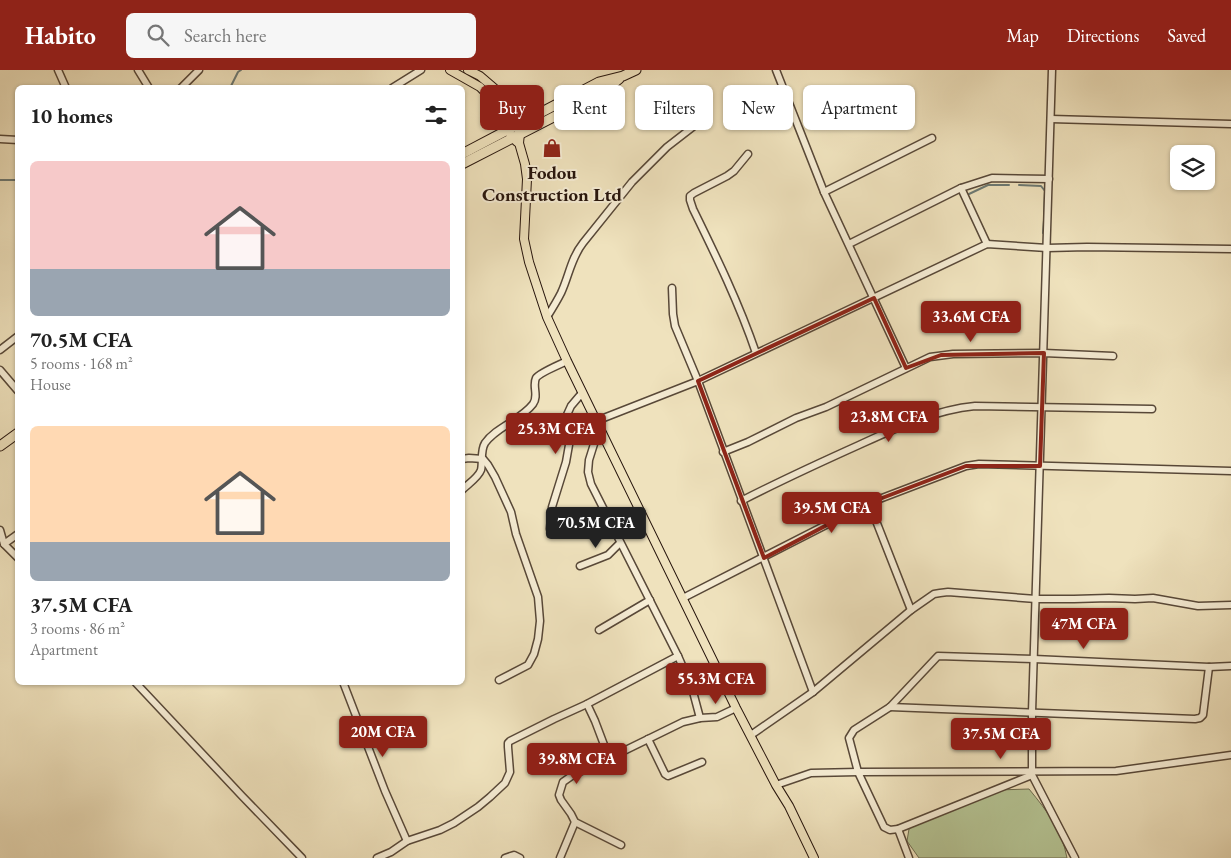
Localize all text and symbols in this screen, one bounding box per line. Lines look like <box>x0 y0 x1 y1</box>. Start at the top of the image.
search box <box>126 13 476 58</box>
text: Habito <box>25 20 96 51</box>
icon: search <box>144 21 172 49</box>
text: Search here <box>184 23 266 48</box>
text: Map <box>1007 24 1039 47</box>
text: Directions <box>1067 24 1139 47</box>
text: Saved <box>1167 24 1206 47</box>
chip: Buy <box>480 85 544 130</box>
chip: Rent <box>554 85 625 130</box>
chip: Filters <box>635 85 713 130</box>
chip: New <box>723 85 793 130</box>
chip: Apartment <box>803 85 915 130</box>
icon: filters <box>422 101 450 129</box>
text: 10 homes <box>30 102 113 129</box>
shop icon: Fodou Construction Ltd <box>541 137 563 159</box>
map controls <box>1170 145 1215 190</box>
button: layers <box>1170 145 1215 190</box>
place label: Fodou Construction Ltd <box>482 160 623 207</box>
icon: home <box>195 193 285 283</box>
pin: 33.6M CFA <box>914 300 1028 343</box>
text: 33.6M CFA <box>932 306 1010 327</box>
text: 70.5M CFA <box>30 326 133 353</box>
text: 5 rooms · 168 m² <box>30 353 133 374</box>
text: House <box>30 374 71 395</box>
pin: 23.8M CFA <box>832 400 946 443</box>
text: 23.8M CFA <box>850 406 928 427</box>
pin: 25.3M CFA <box>499 412 613 455</box>
text: 25.3M CFA <box>517 418 595 439</box>
icon: home <box>195 458 285 548</box>
pin: 39.5M CFA <box>775 492 889 534</box>
text: 39.5M CFA <box>793 497 871 518</box>
pin: 70.5M CFA <box>539 506 653 549</box>
text: 70.5M CFA <box>557 512 635 533</box>
text: 37.5M CFA <box>30 591 133 618</box>
pin: 47M CFA <box>1038 608 1130 650</box>
text: 47M CFA <box>1051 613 1117 634</box>
text: 3 rooms · 86 m² <box>30 618 125 639</box>
text: Apartment <box>30 639 98 660</box>
pin: 55.3M CFA <box>659 662 773 705</box>
text: 55.3M CFA <box>677 668 755 689</box>
pin: 20M CFA <box>337 716 429 758</box>
pin: 37.5M CFA <box>944 718 1058 760</box>
text: 20M CFA <box>350 721 416 742</box>
text: 37.5M CFA <box>962 723 1040 744</box>
pin: 39.8M CFA <box>520 742 634 785</box>
text: 39.8M CFA <box>538 748 616 769</box>

